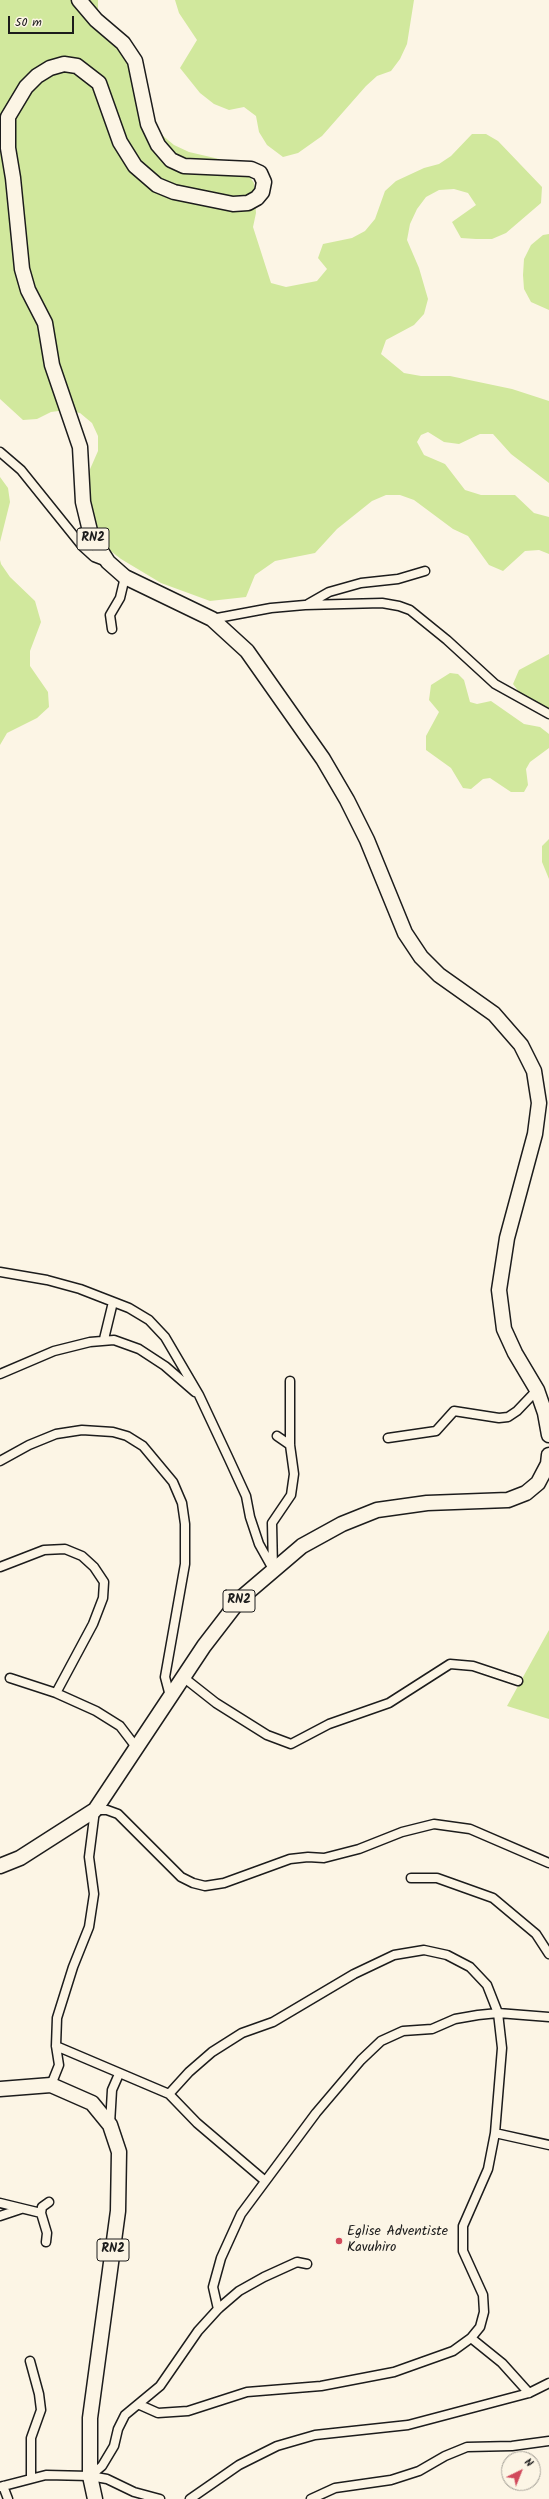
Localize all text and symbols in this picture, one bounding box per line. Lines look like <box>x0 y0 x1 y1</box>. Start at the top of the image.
scale bar <box>10 8 76 34</box>
text: 50 m <box>15 13 42 32</box>
road number: RN2 <box>77 528 109 550</box>
road number: RN2 <box>223 1590 255 1612</box>
place label: Eglise Adventiste Kavuhiro <box>347 2225 448 2258</box>
marker: Eglise Adventiste Kavuhiro <box>334 2236 344 2246</box>
road number: RN2 <box>97 2239 129 2261</box>
north arrow <box>501 2451 541 2491</box>
text: N <box>520 2454 537 2472</box>

